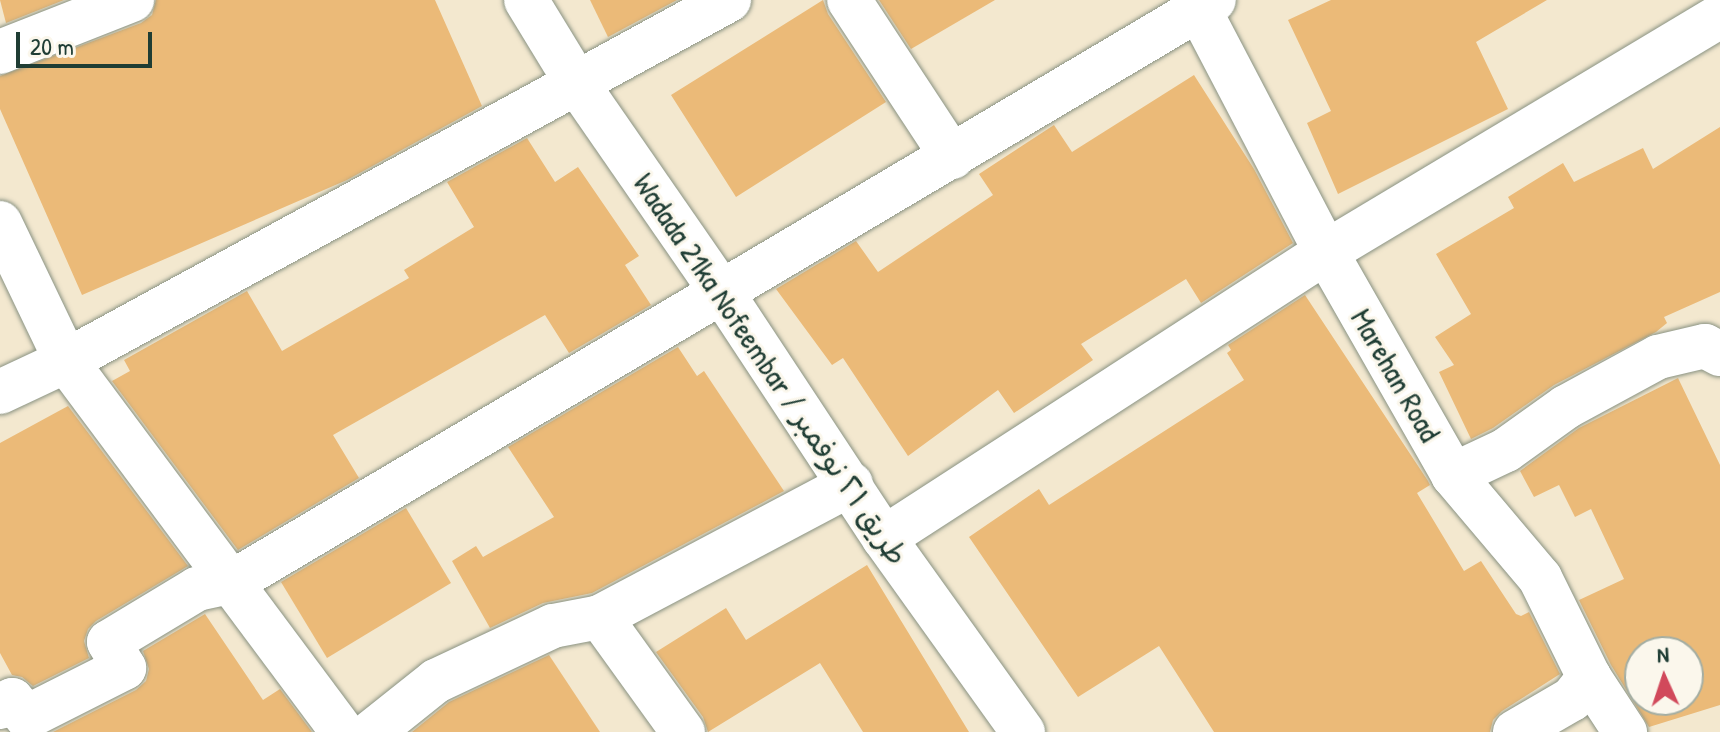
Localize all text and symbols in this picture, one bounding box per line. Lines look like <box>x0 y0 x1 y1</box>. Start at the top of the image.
scale bar <box>20 16 156 66</box>
text: 20 m <box>30 30 74 62</box>
street label: Wadada 21ka Nofeembar / طريق ٢١ نوفمبر <box>626 166 916 572</box>
street label: Marehan Road <box>1344 302 1448 448</box>
north arrow <box>1624 636 1704 716</box>
text: N <box>1656 639 1669 669</box>

